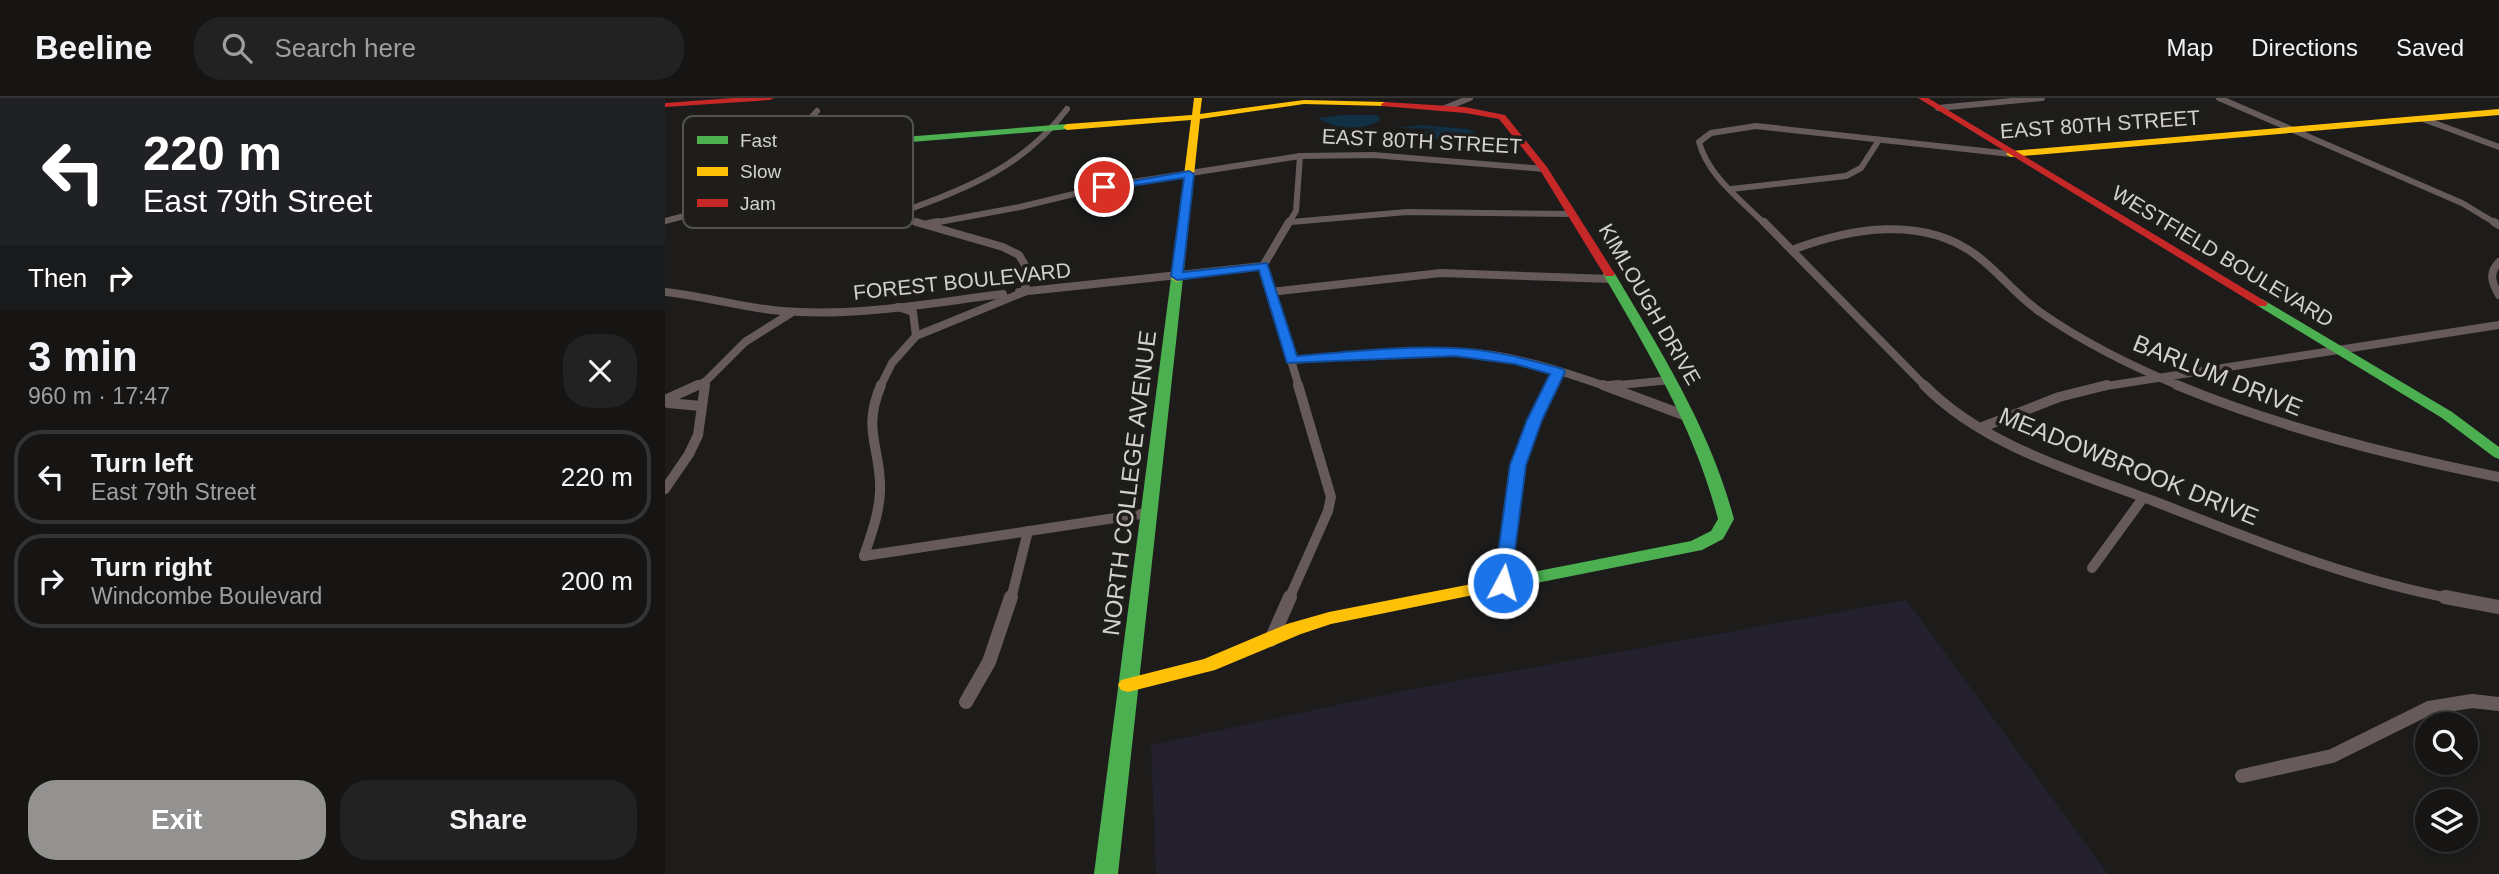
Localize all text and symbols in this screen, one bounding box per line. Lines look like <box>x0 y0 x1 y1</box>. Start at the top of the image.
search box <box>194 17 684 80</box>
text: Beeline <box>35 29 152 66</box>
icon: search <box>218 29 256 67</box>
text: Search here <box>274 33 416 63</box>
text: Map <box>2167 34 2213 61</box>
text: Directions <box>2251 34 2358 61</box>
text: Saved <box>2396 34 2464 61</box>
street label: EAST 80TH STREET <box>1999 106 2201 142</box>
legend <box>683 116 913 228</box>
street label: EAST 80TH STREET <box>1321 124 1523 158</box>
icon: left <box>28 126 119 217</box>
text: 220 m <box>143 126 282 180</box>
text: Fast <box>740 130 778 151</box>
pin <box>1074 157 1134 217</box>
text: Slow <box>740 161 781 182</box>
icon: arrive <box>1085 168 1123 206</box>
street label: WESTFIELD BOULEVARD <box>2108 181 2338 331</box>
text: East 79th Street <box>143 183 372 219</box>
text: Jam <box>740 193 776 214</box>
street label: KIMLOUGH DRIVE <box>1595 219 1705 389</box>
street label: FOREST BOULEVARD <box>852 258 1072 304</box>
icon: right <box>101 259 139 297</box>
text: Then <box>28 263 87 293</box>
street label: NORTH COLLEGE AVENUE <box>1097 329 1161 637</box>
street label: BARLUM DRIVE <box>2129 329 2307 421</box>
text: 3 min <box>28 333 138 380</box>
button: close <box>563 334 637 408</box>
text: 960 m · 17:47 <box>28 383 170 409</box>
street label: MEADOWBROOK DRIVE <box>1995 402 2263 530</box>
text: Turn left <box>91 448 193 478</box>
icon: left <box>32 458 70 496</box>
text: 220 m <box>561 462 633 492</box>
text: East 79th Street <box>91 479 256 505</box>
position arrow <box>1466 546 1540 620</box>
text: Turn right <box>91 552 212 582</box>
icon: right <box>32 562 70 600</box>
text: 200 m <box>561 566 633 596</box>
text: Windcombe Boulevard <box>91 583 322 609</box>
map controls <box>2415 712 2478 852</box>
button: search <box>2415 712 2478 775</box>
button: Exit <box>28 780 326 860</box>
button: Share <box>340 780 637 860</box>
button: layers <box>2415 789 2478 852</box>

